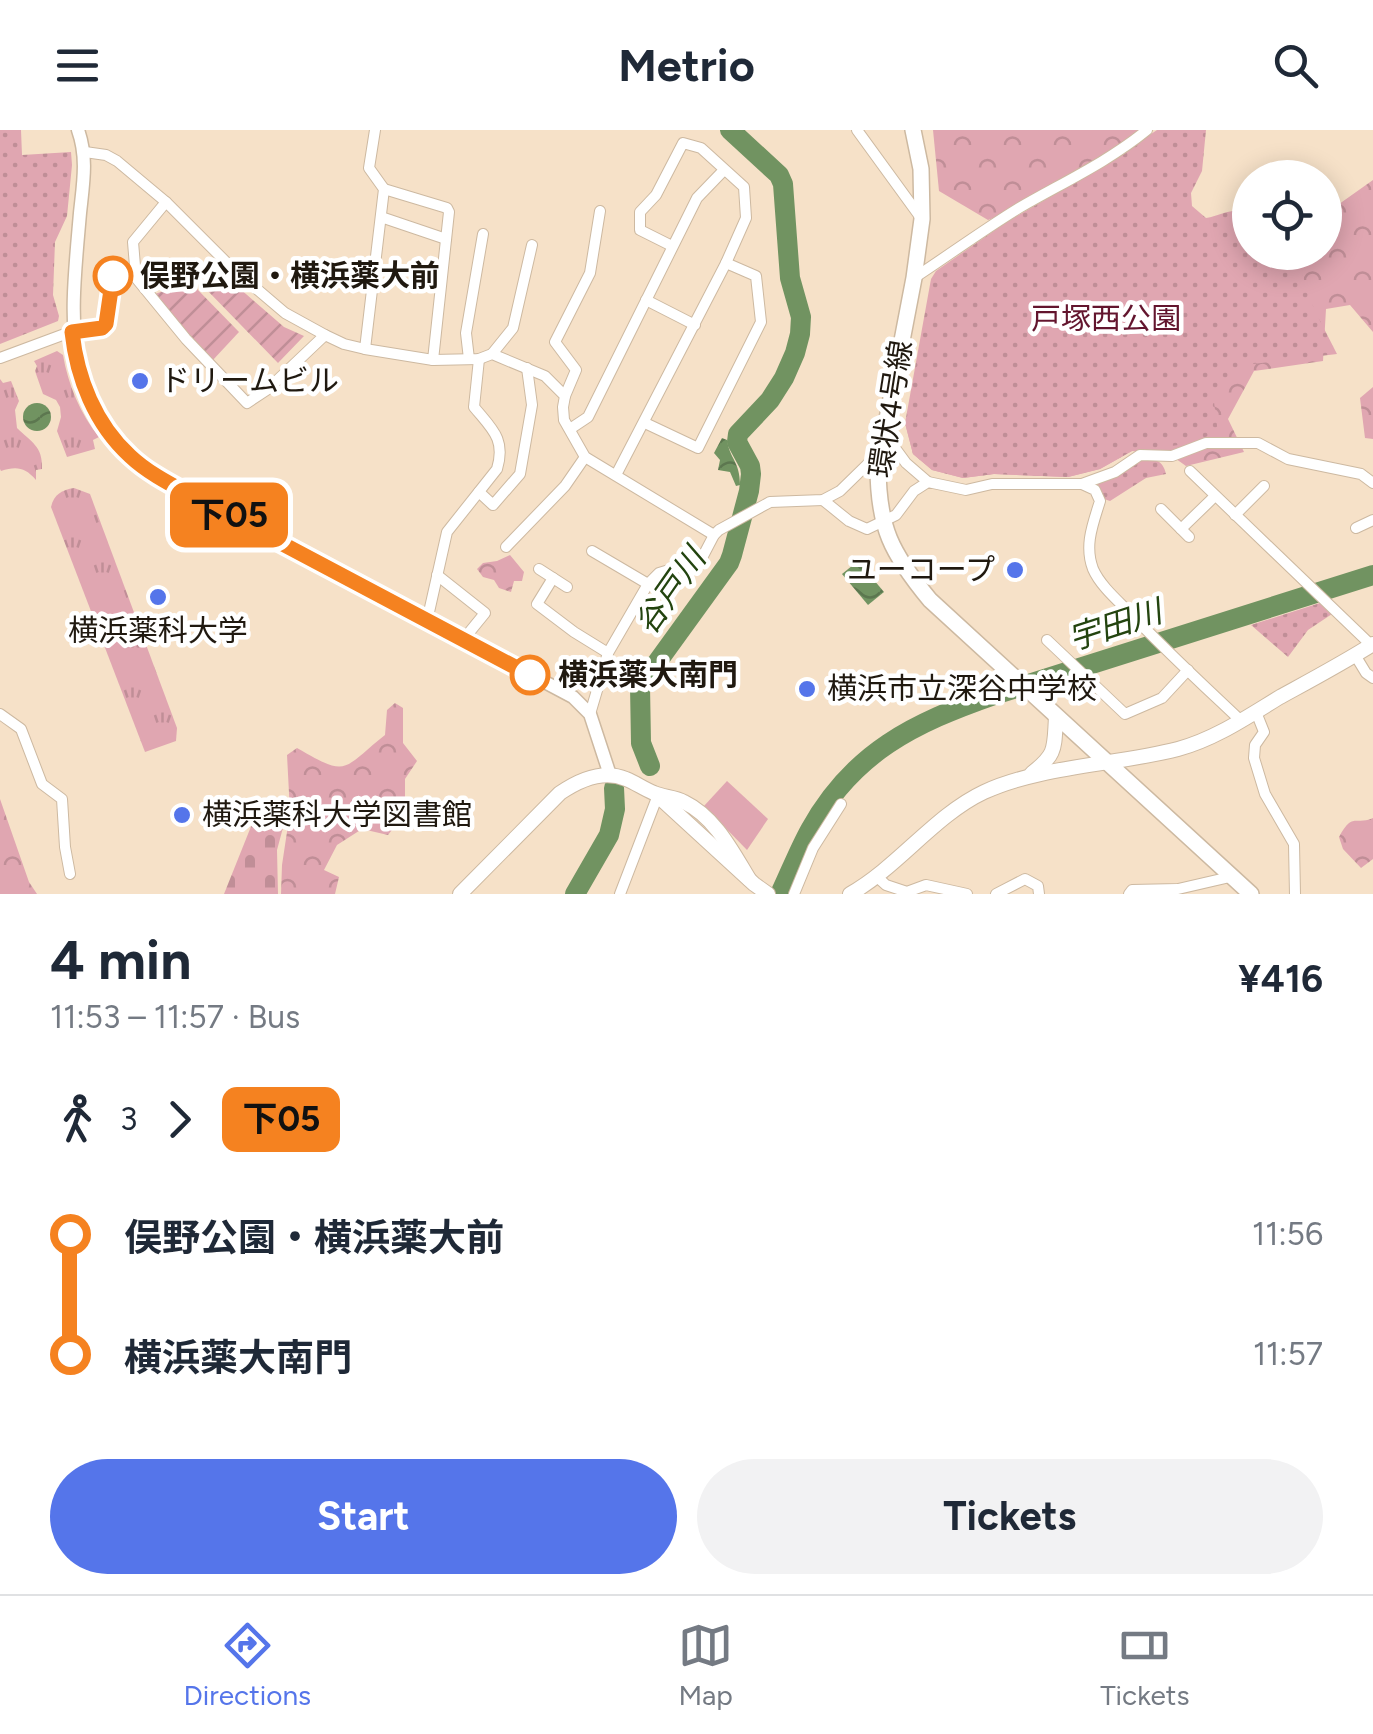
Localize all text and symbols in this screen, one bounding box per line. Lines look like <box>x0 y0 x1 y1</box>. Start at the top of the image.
icon: menu <box>50 38 105 93</box>
text: Metrio <box>618 38 755 92</box>
icon: search <box>1268 38 1323 93</box>
map controls <box>1232 160 1342 270</box>
button: locate <box>1232 160 1342 270</box>
marker: 俣野公園・横浜薬大前 <box>94 257 132 295</box>
place label: 俣野公園・横浜薬大前 <box>140 257 440 294</box>
park label: 戸塚西公園 <box>1031 300 1181 337</box>
street label: 環状4号線 <box>861 338 920 480</box>
place label: ドリームビル <box>160 362 339 399</box>
marker: ドリームビル <box>129 370 151 392</box>
line badge: 下05 <box>172 482 286 548</box>
text: 下05 <box>190 494 268 536</box>
water label: 谷戸川 <box>627 538 715 641</box>
place label: ユーコープ <box>847 551 995 588</box>
marker: ユーコープ <box>1004 559 1026 581</box>
marker: 横浜薬科大学 <box>147 586 169 608</box>
water label: 宇田川 <box>1063 591 1169 658</box>
place label: 横浜薬科大学 <box>68 612 248 649</box>
marker: 横浜薬大南門 <box>511 656 549 694</box>
place label: 横浜薬大南門 <box>558 656 738 693</box>
place label: 横浜市立深谷中学校 <box>827 670 1097 707</box>
marker: 横浜市立深谷中学校 <box>796 678 818 700</box>
place label: 横浜薬科大学図書館 <box>202 796 472 833</box>
marker: 横浜薬科大学図書館 <box>171 804 193 826</box>
text: 4 min <box>50 927 192 993</box>
text: ¥416 <box>1238 956 1323 1002</box>
text: 11:53 – 11:57 · Bus <box>50 998 300 1036</box>
icon: walk <box>50 1092 105 1147</box>
icon: forward <box>152 1092 207 1147</box>
text: 下05 <box>242 1098 320 1140</box>
text: 3 <box>120 1100 137 1138</box>
text: 俣野公園・横浜薬大前 <box>124 1215 504 1261</box>
text: 11:56 <box>1252 1215 1323 1253</box>
text: 横浜薬大南門 <box>124 1335 352 1381</box>
text: 11:57 <box>1253 1335 1323 1373</box>
button: Start <box>50 1459 677 1574</box>
button: Tickets <box>697 1459 1323 1574</box>
tab: Directions <box>184 1618 311 1712</box>
tab: Map <box>678 1618 733 1712</box>
tab: Tickets <box>1100 1618 1189 1712</box>

